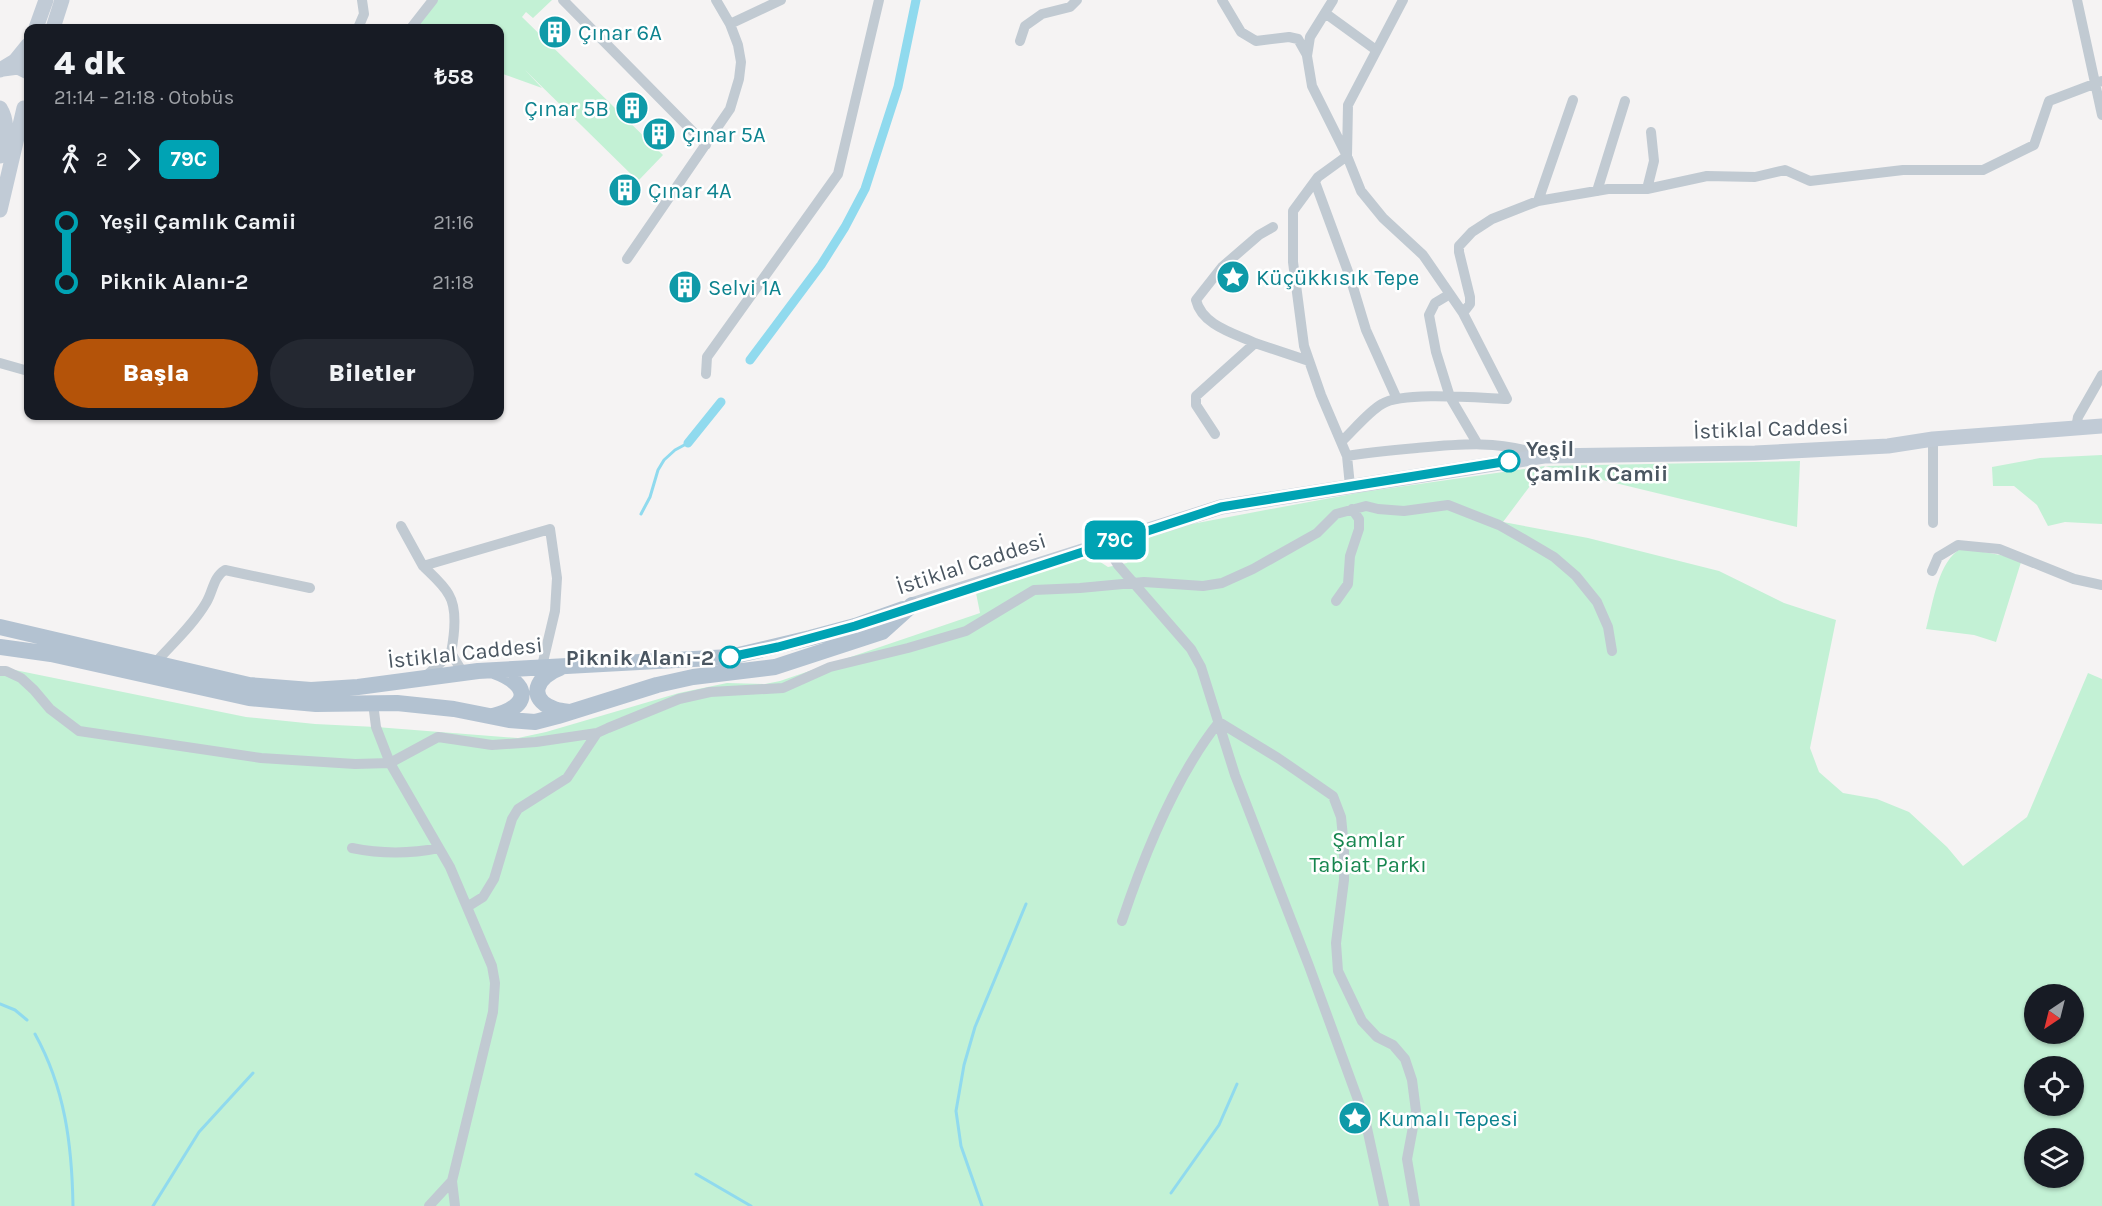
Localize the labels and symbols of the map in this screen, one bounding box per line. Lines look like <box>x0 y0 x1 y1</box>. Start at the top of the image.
building icon: Çınar 6A <box>537 14 573 50</box>
place label: Çınar 6A <box>578 20 662 46</box>
building icon: Çınar 5B <box>614 90 650 126</box>
place label: Çınar 5B <box>524 96 609 122</box>
building icon: Çınar 5A <box>641 116 677 152</box>
place label: Çınar 5A <box>682 122 766 148</box>
building icon: Çınar 4A <box>607 172 643 208</box>
place label: Çınar 4A <box>648 178 732 204</box>
place icon: Küçükkısık Tepe <box>1215 259 1251 295</box>
place label: Küçükkısık Tepe <box>1256 265 1419 291</box>
building icon: Selvi 1A <box>667 269 703 305</box>
place label: Selvi 1A <box>708 275 782 301</box>
street label: İstiklal Caddesi <box>1693 413 1849 445</box>
place label: Yeşil Çamlık Camii <box>1526 436 1668 487</box>
marker: Yeşil Çamlık Camii <box>1498 450 1520 472</box>
line badge: 79C <box>1080 520 1150 560</box>
street label: İstiklal Caddesi <box>893 528 1049 600</box>
street label: İstiklal Caddesi <box>386 632 544 674</box>
place label: Piknik Alanı-2 <box>566 645 714 671</box>
marker: Piknik Alanı-2 <box>719 646 741 668</box>
park label: Şamlar Tabiat Parkı <box>1309 827 1427 878</box>
north arrow <box>2024 984 2084 1044</box>
place icon: Kumalı Tepesi <box>1337 1100 1373 1136</box>
place label: Kumalı Tepesi <box>1378 1106 1518 1132</box>

